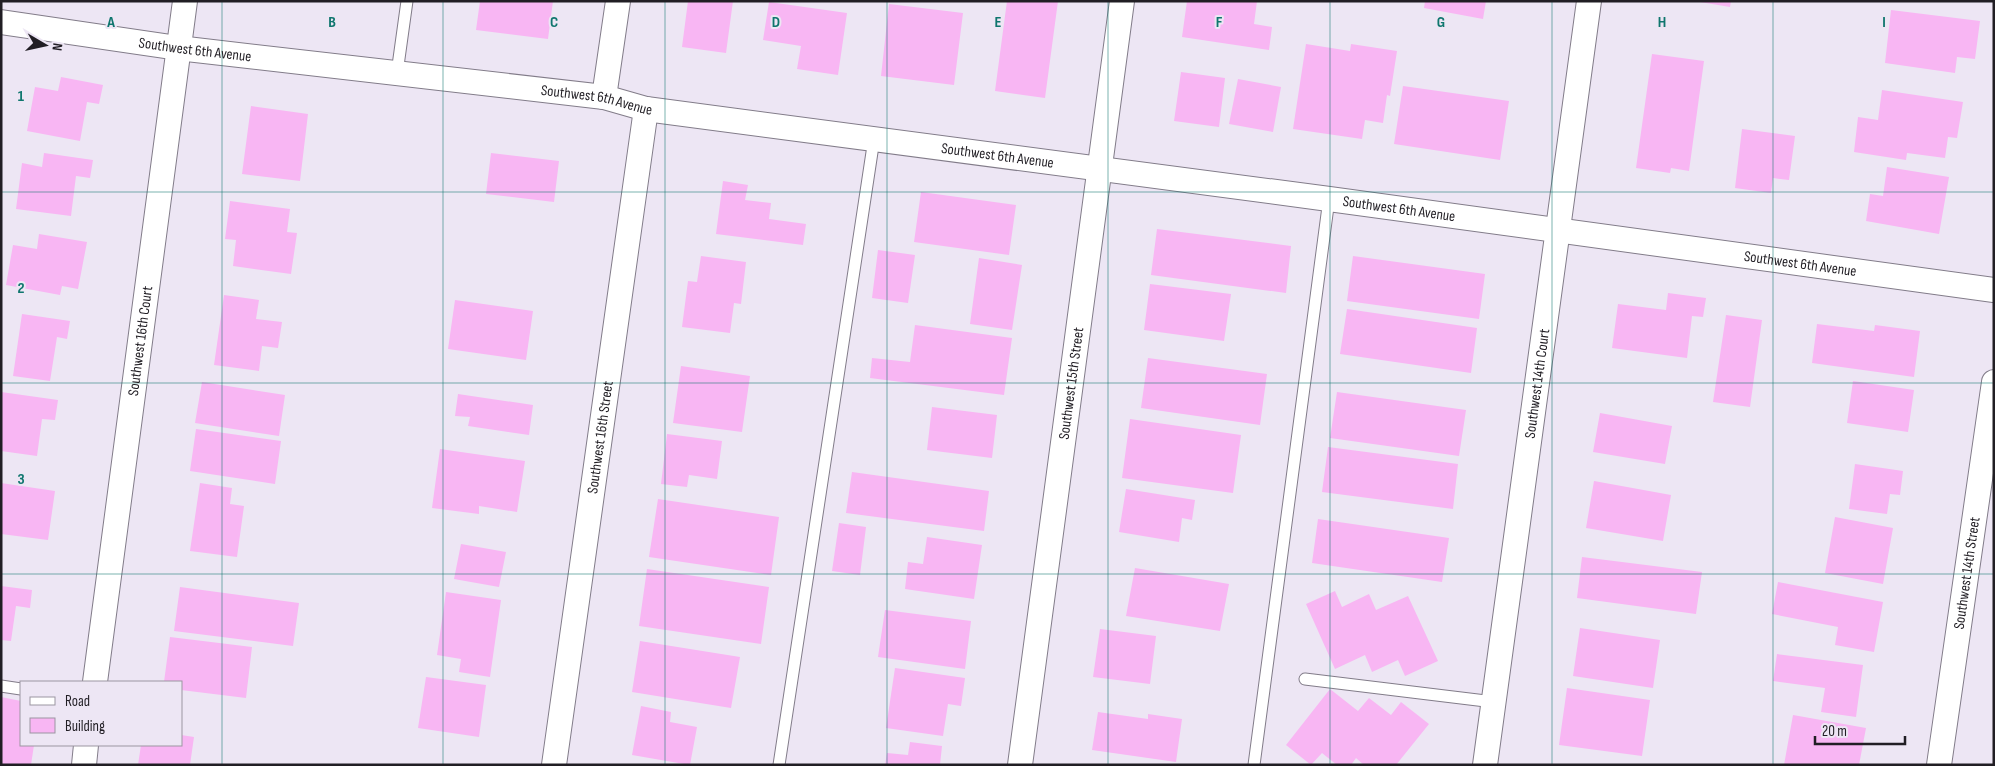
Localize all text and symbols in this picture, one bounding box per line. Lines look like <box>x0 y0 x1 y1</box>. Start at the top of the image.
text: A <box>106 13 115 32</box>
text: B <box>328 13 336 32</box>
text: C <box>550 13 558 32</box>
text: D <box>772 13 780 32</box>
text: E <box>995 13 1002 32</box>
text: F <box>1216 13 1223 32</box>
text: G <box>1437 13 1445 32</box>
text: H <box>1658 13 1666 32</box>
text: I <box>1882 13 1886 32</box>
north arrow <box>20 20 70 70</box>
street label: Southwest 6th Avenue <box>137 33 252 66</box>
text: N <box>48 42 66 52</box>
street label: Southwest 6th Avenue <box>540 81 653 120</box>
text: 1 <box>18 87 25 106</box>
street label: Southwest 6th Avenue <box>940 139 1055 173</box>
street label: Southwest 6th Avenue <box>1342 192 1456 226</box>
street label: Southwest 6th Avenue <box>1743 247 1858 281</box>
text: 2 <box>17 279 25 298</box>
street label: Southwest 16th Court <box>124 285 157 397</box>
street label: Southwest 15th Street <box>1055 326 1088 441</box>
street label: Southwest 14th Court <box>1521 327 1554 440</box>
street label: Southwest 16th Street <box>583 379 618 495</box>
text: 3 <box>17 470 25 489</box>
street label: Southwest 14th Street <box>1950 515 1985 630</box>
legend <box>20 681 182 746</box>
text: Road <box>65 692 90 711</box>
scale bar <box>1815 714 1905 746</box>
text: Building <box>65 717 105 736</box>
text: 20 m <box>1822 722 1847 741</box>

